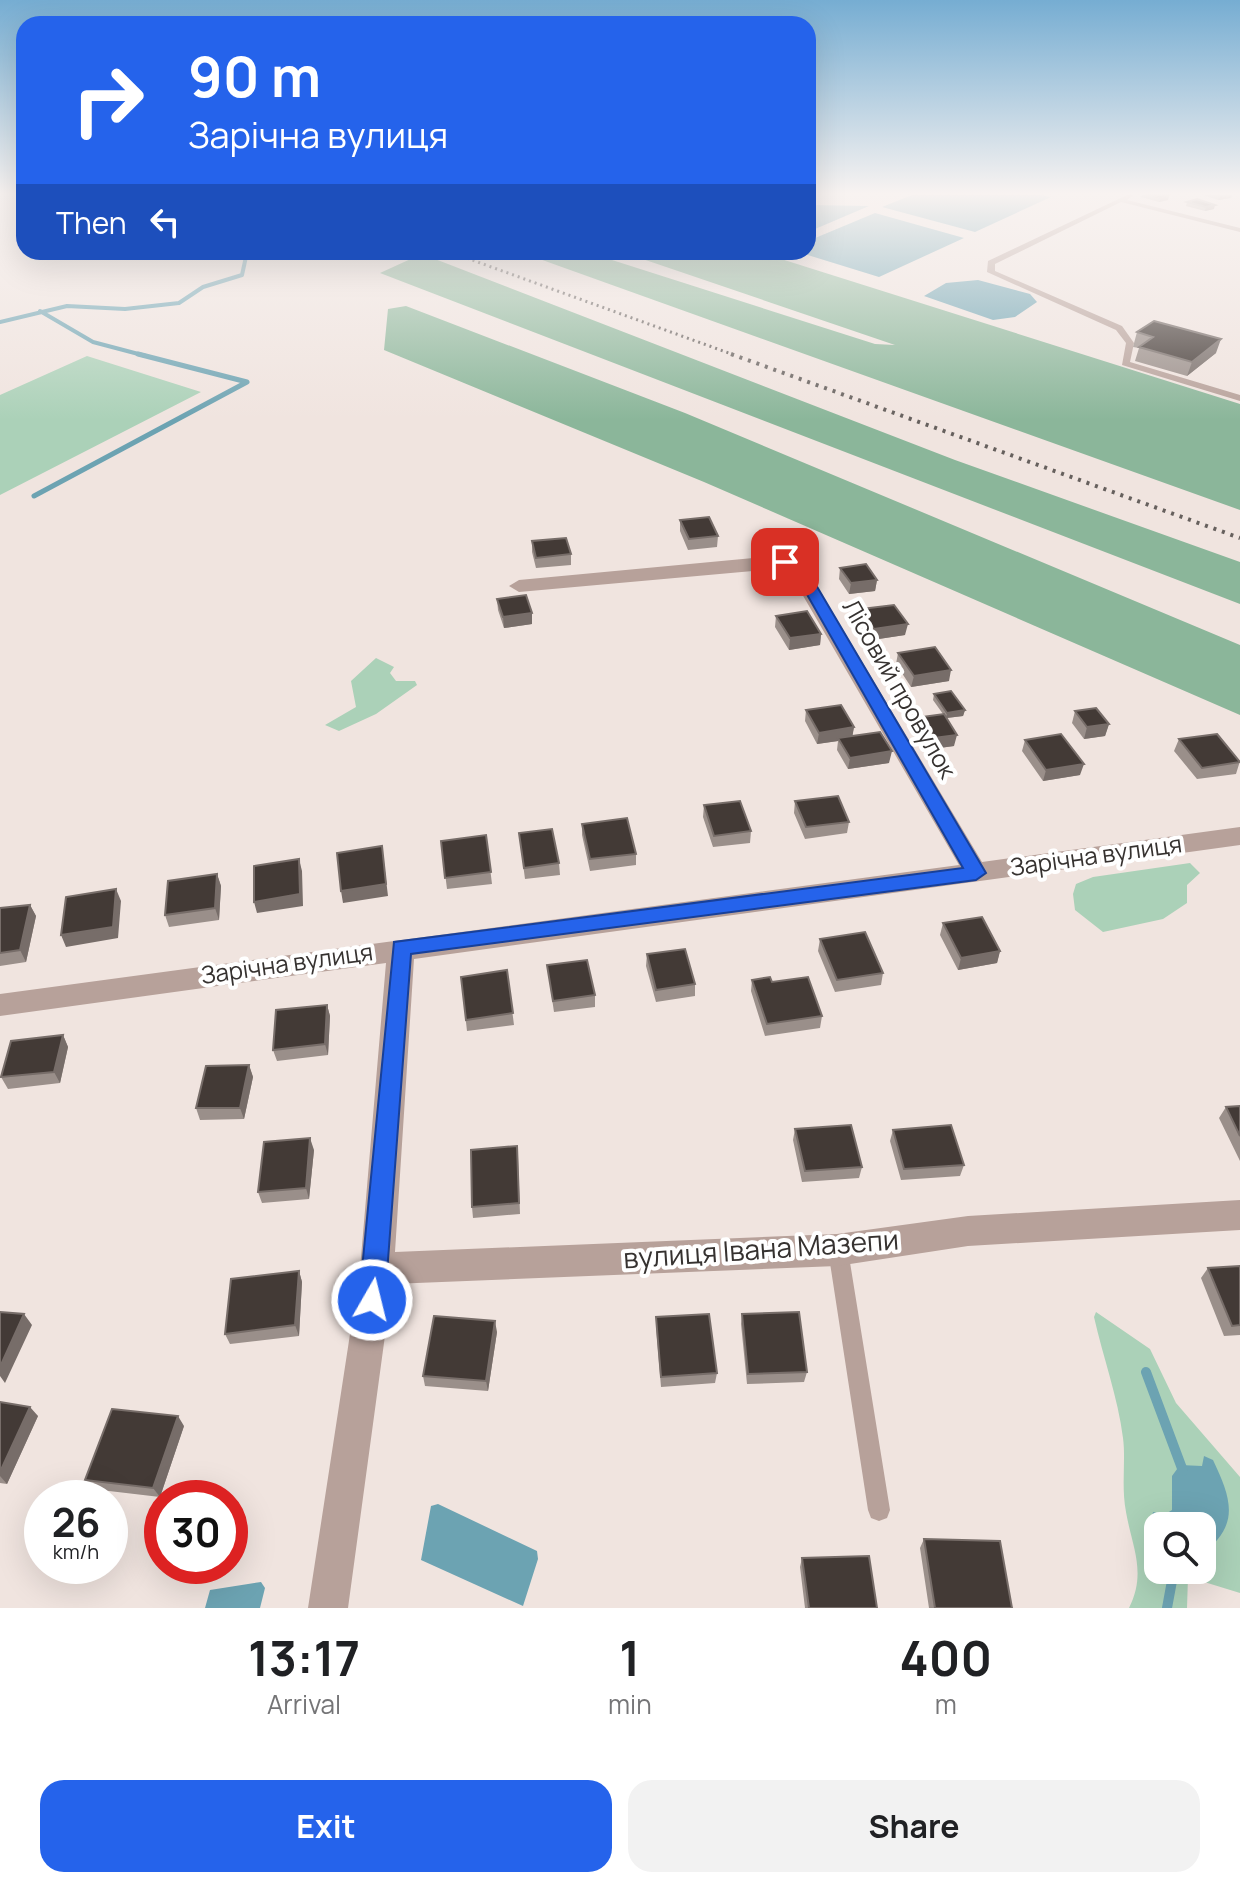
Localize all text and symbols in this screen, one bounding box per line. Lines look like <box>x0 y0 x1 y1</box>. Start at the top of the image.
text: 90 m <box>188 37 321 114</box>
icon: right <box>56 48 160 152</box>
text: Зарічна вулиця <box>188 110 448 159</box>
icon: left <box>143 200 187 244</box>
text: Then <box>56 202 127 243</box>
pin <box>751 528 819 596</box>
icon: arrive <box>763 540 807 584</box>
street label: Лісовий провулок <box>836 593 966 785</box>
street label: Зарічна вулиця <box>1008 826 1184 883</box>
street label: Зарічна вулиця <box>199 934 375 991</box>
street label: вулиця Івана Мазепи <box>622 1219 900 1277</box>
position arrow <box>330 1258 414 1342</box>
speed limit sign: 30 <box>144 1480 248 1584</box>
text: 26 <box>52 1494 100 1549</box>
map controls <box>1144 1512 1216 1584</box>
button: search <box>1144 1512 1216 1584</box>
text: km/h <box>53 1538 99 1565</box>
text: 13:17 <box>248 1625 360 1690</box>
text: 1 <box>619 1625 640 1690</box>
text: 400 <box>900 1625 992 1690</box>
text: Arrival <box>267 1686 341 1722</box>
text: min <box>608 1686 652 1722</box>
text: m <box>935 1686 957 1722</box>
button: Exit <box>40 1780 612 1872</box>
button: Share <box>628 1780 1200 1872</box>

